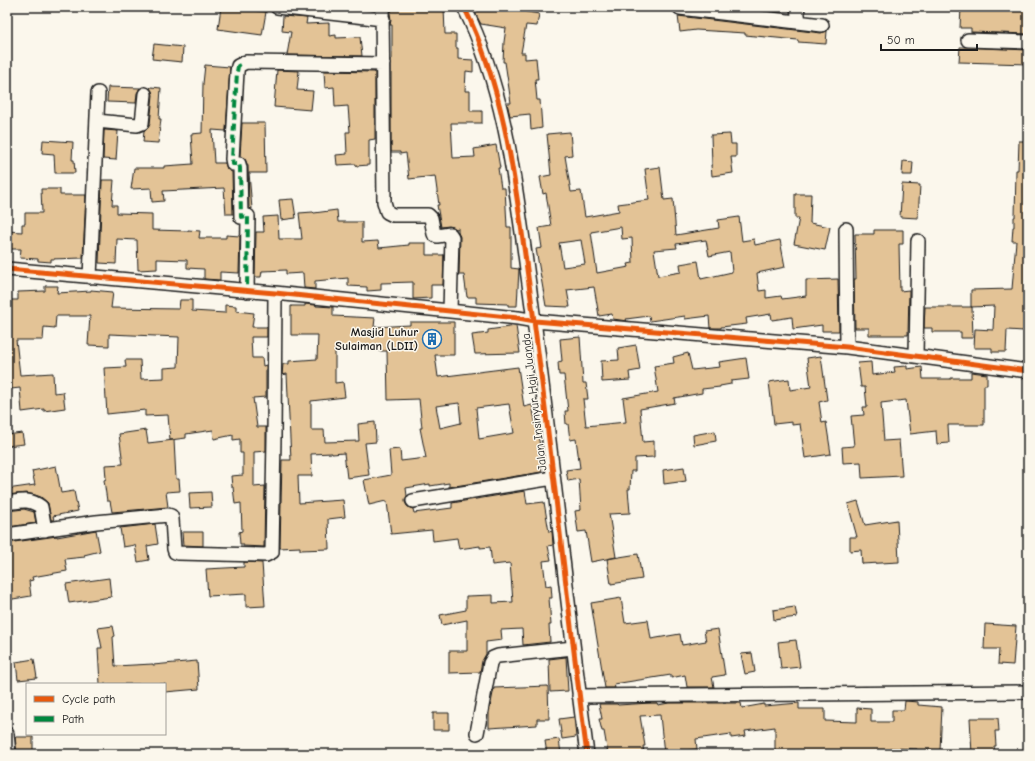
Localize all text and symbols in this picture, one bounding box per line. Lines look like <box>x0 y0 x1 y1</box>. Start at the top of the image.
scale bar <box>881 26 977 52</box>
text: 50 m <box>887 33 915 47</box>
place label: Masjid Luhur Sulaiman (LDII) <box>335 325 418 353</box>
building icon: Masjid Luhur Sulaiman (LDII) <box>421 328 443 350</box>
street label: Jalan Insinyur Haji Juanda <box>519 332 549 472</box>
legend <box>26 683 166 735</box>
text: Cycle path <box>62 692 115 706</box>
text: Path <box>62 712 84 726</box>

